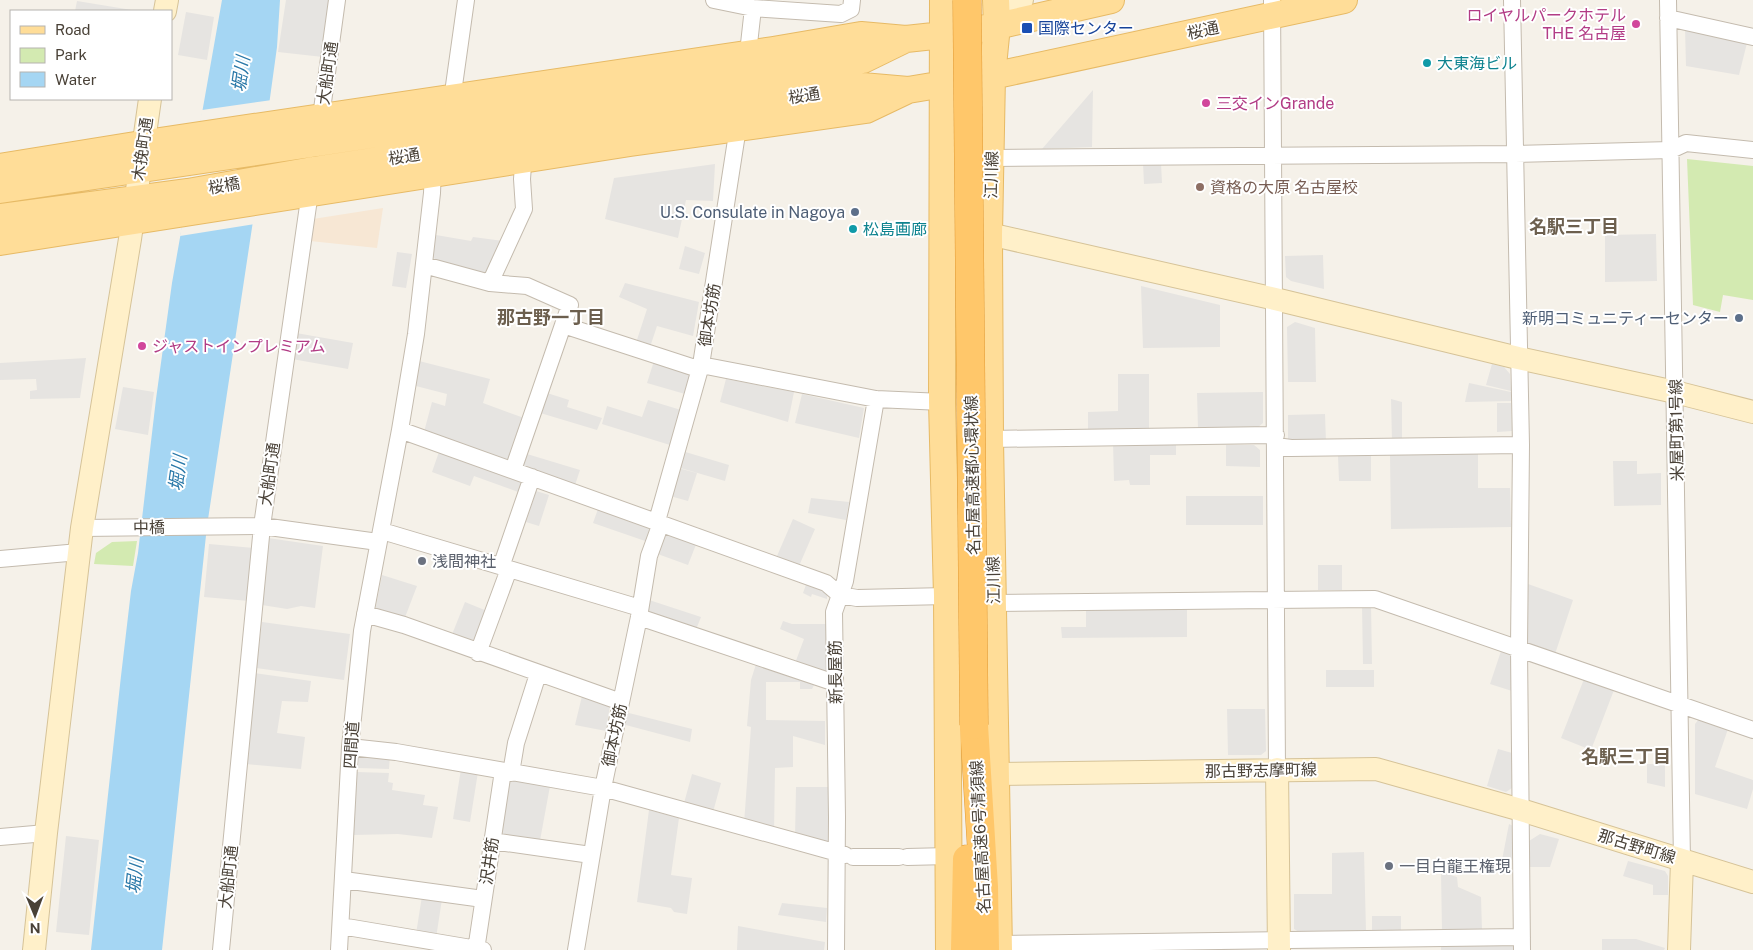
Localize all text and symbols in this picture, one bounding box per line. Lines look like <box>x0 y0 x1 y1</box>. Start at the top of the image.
place label: ロイヤルパークホテル THE 名古屋 <box>1466 6 1626 43</box>
legend <box>10 10 172 100</box>
street label: 桜通 <box>1185 18 1221 43</box>
marker: ロイヤルパークホテル THE 名古屋 <box>1630 18 1642 30</box>
place label: 国際センター <box>1038 19 1134 38</box>
text: Road <box>55 21 91 38</box>
marker: 国際センター <box>1020 21 1034 35</box>
street label: 大船町通 <box>314 40 341 106</box>
text: Park <box>55 46 87 63</box>
water label: 堀川 <box>228 53 254 93</box>
place label: 大東海ビル <box>1437 54 1517 73</box>
marker: 大東海ビル <box>1421 57 1433 69</box>
text: Water <box>55 71 97 88</box>
street label: 桜通 <box>787 84 821 107</box>
place label: 三交インGrande <box>1216 94 1334 113</box>
marker: 三交インGrande <box>1200 97 1212 109</box>
street label: 木挽町通 <box>129 116 156 182</box>
street label: 桜通 <box>387 145 421 168</box>
street label: 江川線 <box>982 151 1001 199</box>
street label: 桜橋 <box>207 173 242 198</box>
place label: 資格の大原 名古屋校 <box>1210 178 1358 197</box>
marker: 資格の大原 名古屋校 <box>1194 181 1206 193</box>
place label: U.S. Consulate in Nagoya <box>660 203 845 222</box>
marker: U.S. Consulate in Nagoya <box>849 206 861 218</box>
district label: 名駅三丁目 <box>1529 216 1619 237</box>
place label: 松島画廊 <box>863 220 927 239</box>
marker: 松島画廊 <box>847 223 859 235</box>
street label: 御本坊筋 <box>695 282 724 348</box>
district label: 那古野一丁目 <box>497 307 605 328</box>
place label: 新明コミュニティーセンター <box>1522 309 1729 328</box>
marker: 新明コミュニティーセンター <box>1733 312 1745 324</box>
place label: ジャストインプレミアム <box>152 337 326 356</box>
marker: ジャストインプレミアム <box>136 340 148 352</box>
street label: 米屋町第1号線 <box>1666 379 1687 481</box>
street label: 名古屋高速都心環状線 <box>962 395 983 555</box>
street label: 大船町通 <box>256 441 283 507</box>
water label: 堀川 <box>165 452 191 492</box>
street label: 中橋 <box>133 518 165 537</box>
place label: 浅間神社 <box>432 552 496 571</box>
marker: 浅間神社 <box>416 555 428 567</box>
street label: 江川線 <box>984 556 1003 604</box>
street label: 新長屋筋 <box>825 640 846 704</box>
street label: 御本坊筋 <box>599 702 630 768</box>
street label: 四間道 <box>340 720 363 770</box>
district label: 名駅三丁目 <box>1581 746 1671 767</box>
street label: 名古屋高速6号清須線 <box>967 760 994 914</box>
street label: 那古野志摩町線 <box>1205 760 1317 781</box>
street label: 那古野町線 <box>1596 826 1678 867</box>
street label: 沢井筋 <box>477 836 502 886</box>
street label: 大船町通 <box>216 844 241 910</box>
water label: 堀川 <box>122 855 147 895</box>
place label: 一目白龍王権現 <box>1399 857 1511 876</box>
marker: 一目白龍王権現 <box>1383 860 1395 872</box>
north arrow <box>10 890 60 940</box>
text: N <box>30 920 41 936</box>

